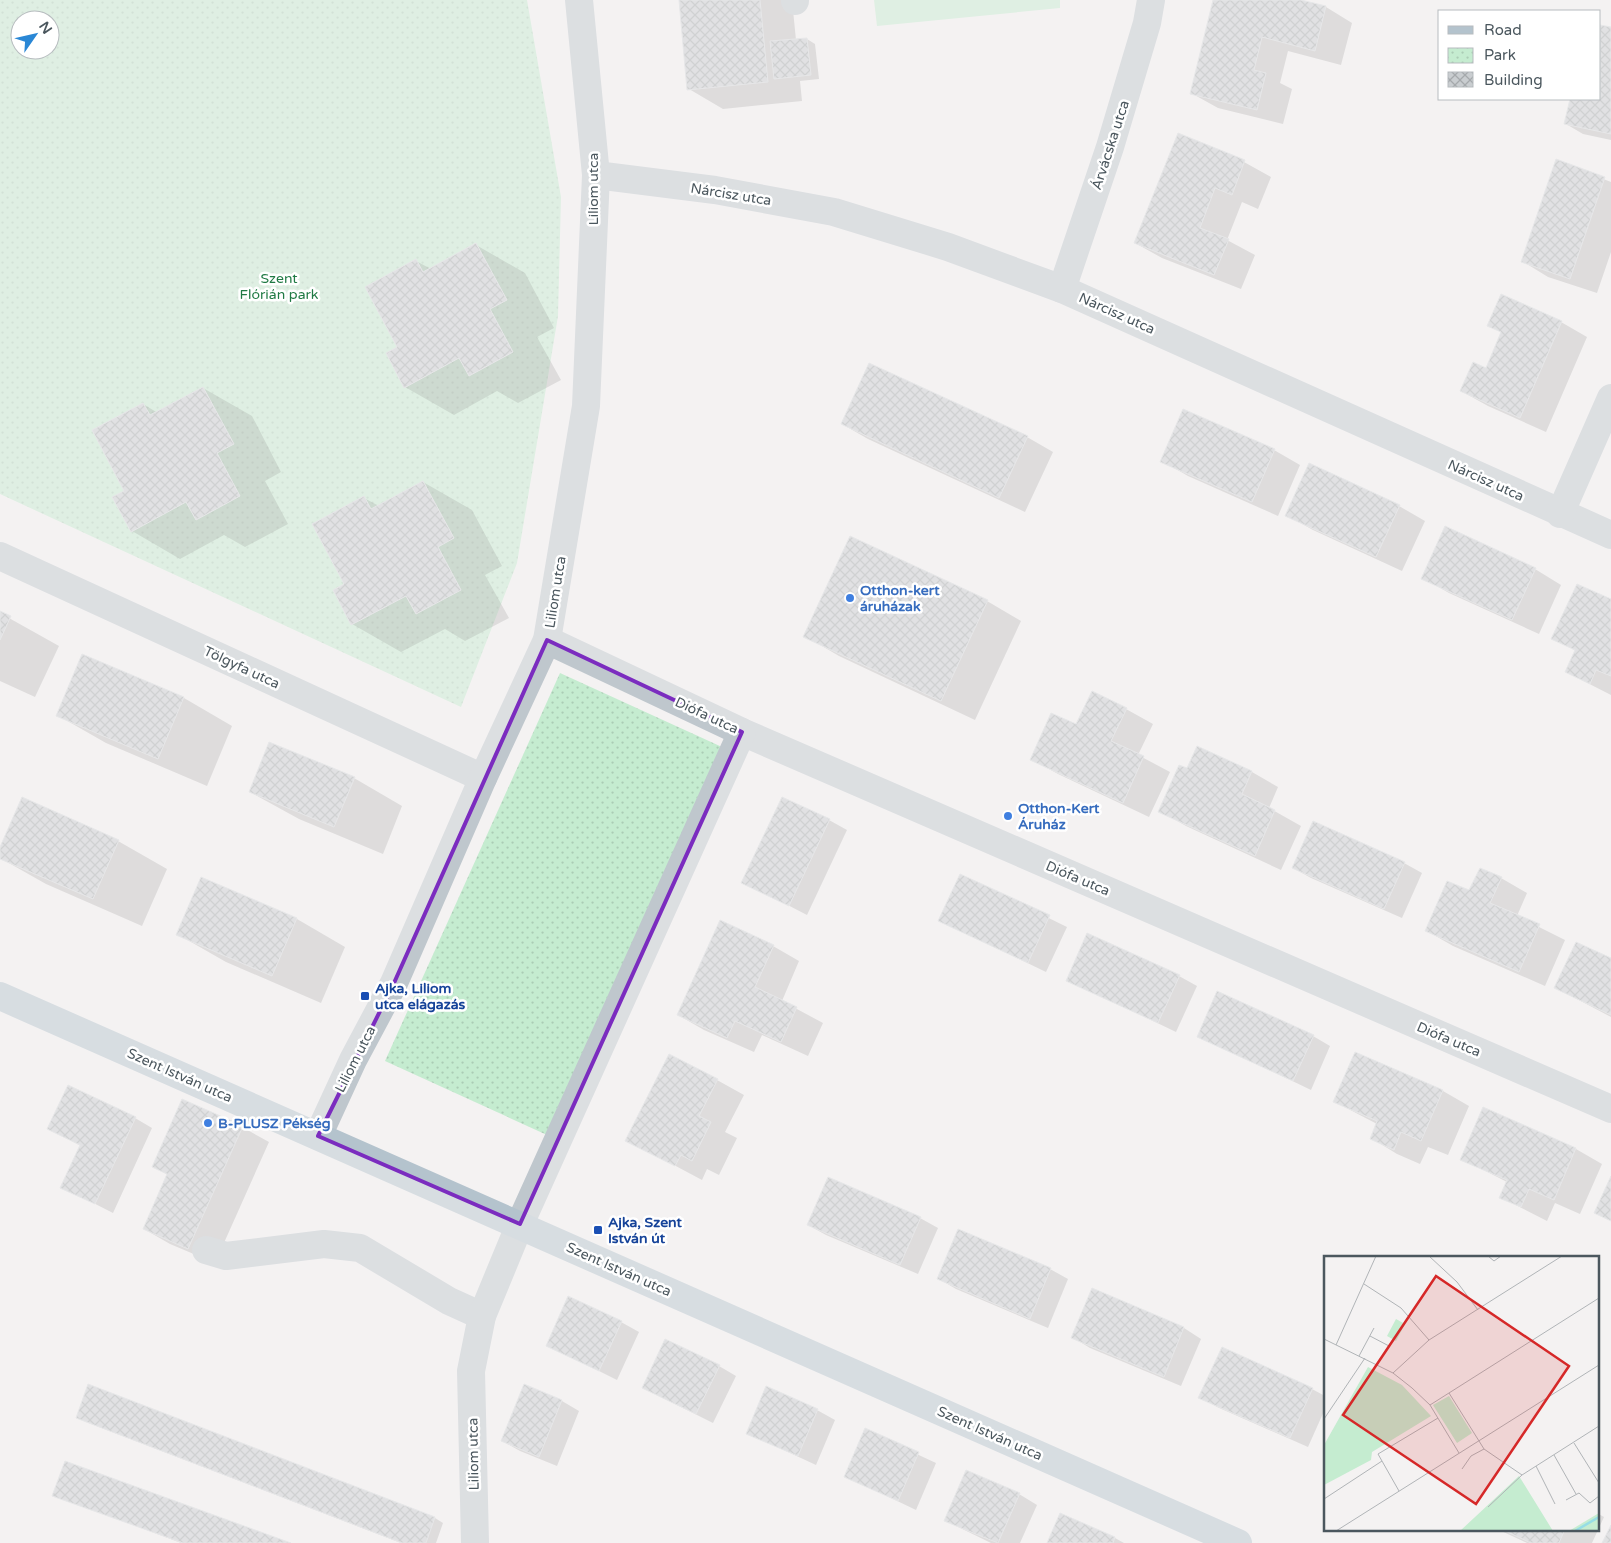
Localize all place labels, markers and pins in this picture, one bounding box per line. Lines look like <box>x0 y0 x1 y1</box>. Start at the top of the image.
place label: Otthon-kert áruházak <box>860 582 940 615</box>
marker: Otthon-kert áruházak <box>844 592 856 604</box>
place label: Otthon-Kert Áruház <box>1018 800 1100 833</box>
marker: Otthon-Kert Áruház <box>1002 810 1014 822</box>
place label: Ajka, Liliom utca elágazás <box>375 980 466 1013</box>
marker: Ajka, Liliom utca elágazás <box>359 990 371 1002</box>
place label: B-PLUSZ Pékség <box>218 1115 331 1132</box>
marker: B-PLUSZ Pékség <box>202 1117 214 1129</box>
place label: Ajka, Szent István út <box>608 1214 682 1247</box>
marker: Ajka, Szent István út <box>592 1224 604 1236</box>

